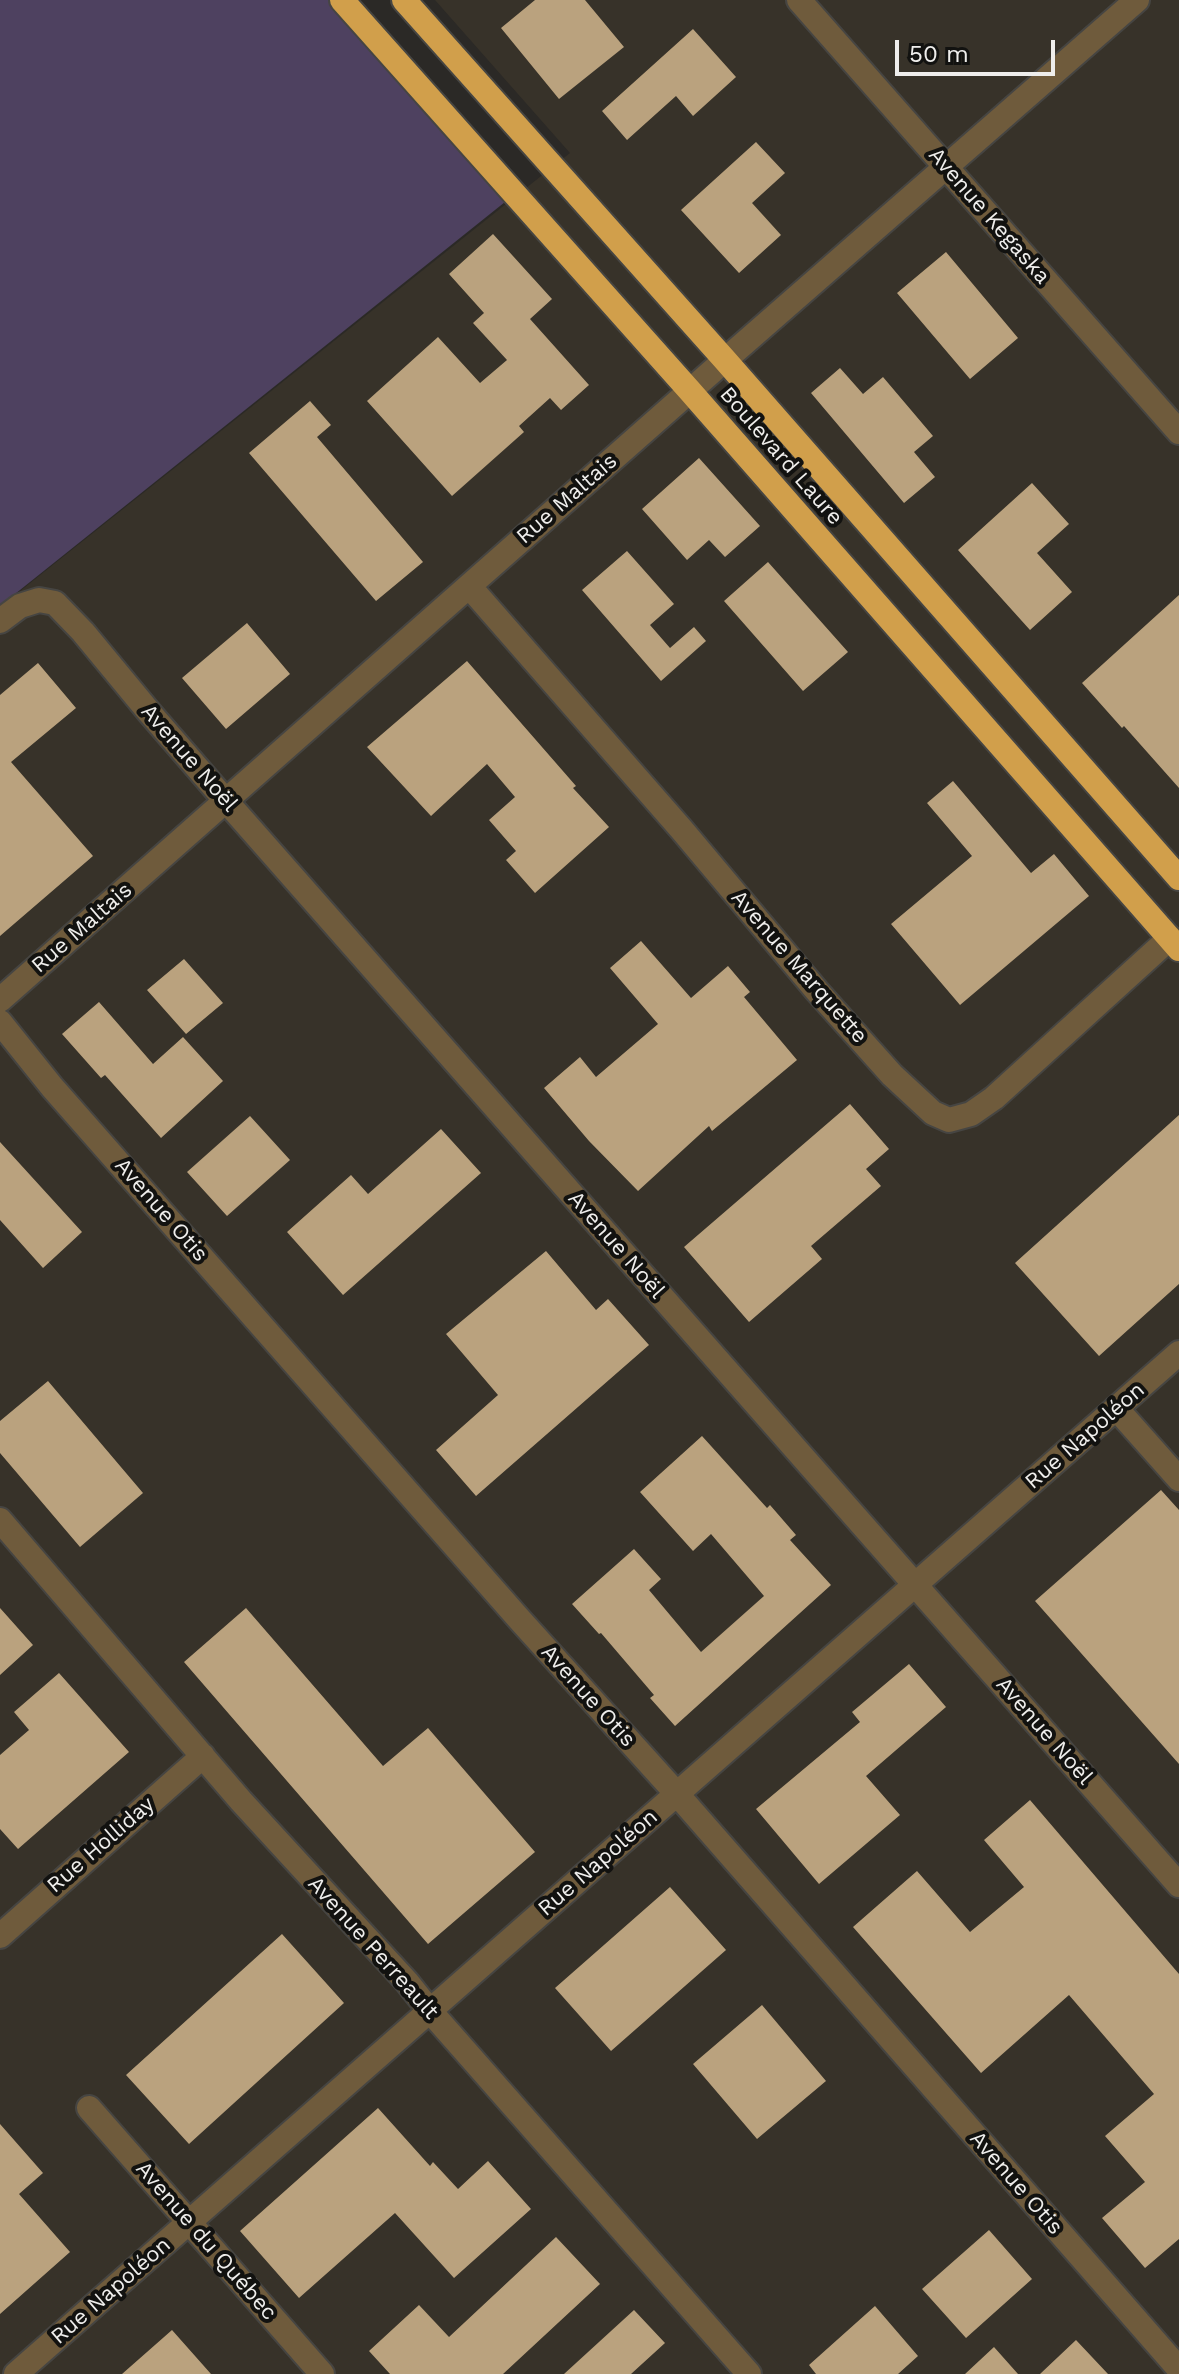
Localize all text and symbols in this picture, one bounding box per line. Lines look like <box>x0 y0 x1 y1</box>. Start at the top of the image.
scale bar <box>899 24 1059 74</box>
text: 50 m <box>909 40 969 68</box>
street label: Avenue Kegaska <box>923 142 1055 290</box>
street label: Boulevard Laure <box>714 382 848 530</box>
street label: Rue Maltais <box>511 448 623 550</box>
street label: Avenue Noël <box>135 699 243 817</box>
street label: Rue Maltais <box>26 877 138 979</box>
street label: Avenue Marquette <box>725 885 873 1049</box>
street label: Avenue Otis <box>109 1153 213 1267</box>
street label: Avenue Noël <box>562 1186 670 1304</box>
street label: Rue Napoléon <box>1020 1377 1150 1495</box>
street label: Avenue Otis <box>535 1639 641 1753</box>
street label: Avenue Noël <box>990 1672 1098 1790</box>
street label: Rue Holliday <box>42 1791 160 1899</box>
street label: Rue Napoléon <box>533 1804 663 1922</box>
street label: Avenue Perreault <box>302 1871 444 2025</box>
street label: Avenue Otis <box>964 2126 1068 2240</box>
street label: Avenue du Québec <box>130 2156 282 2326</box>
street label: Rue Napoléon <box>46 2232 176 2350</box>

